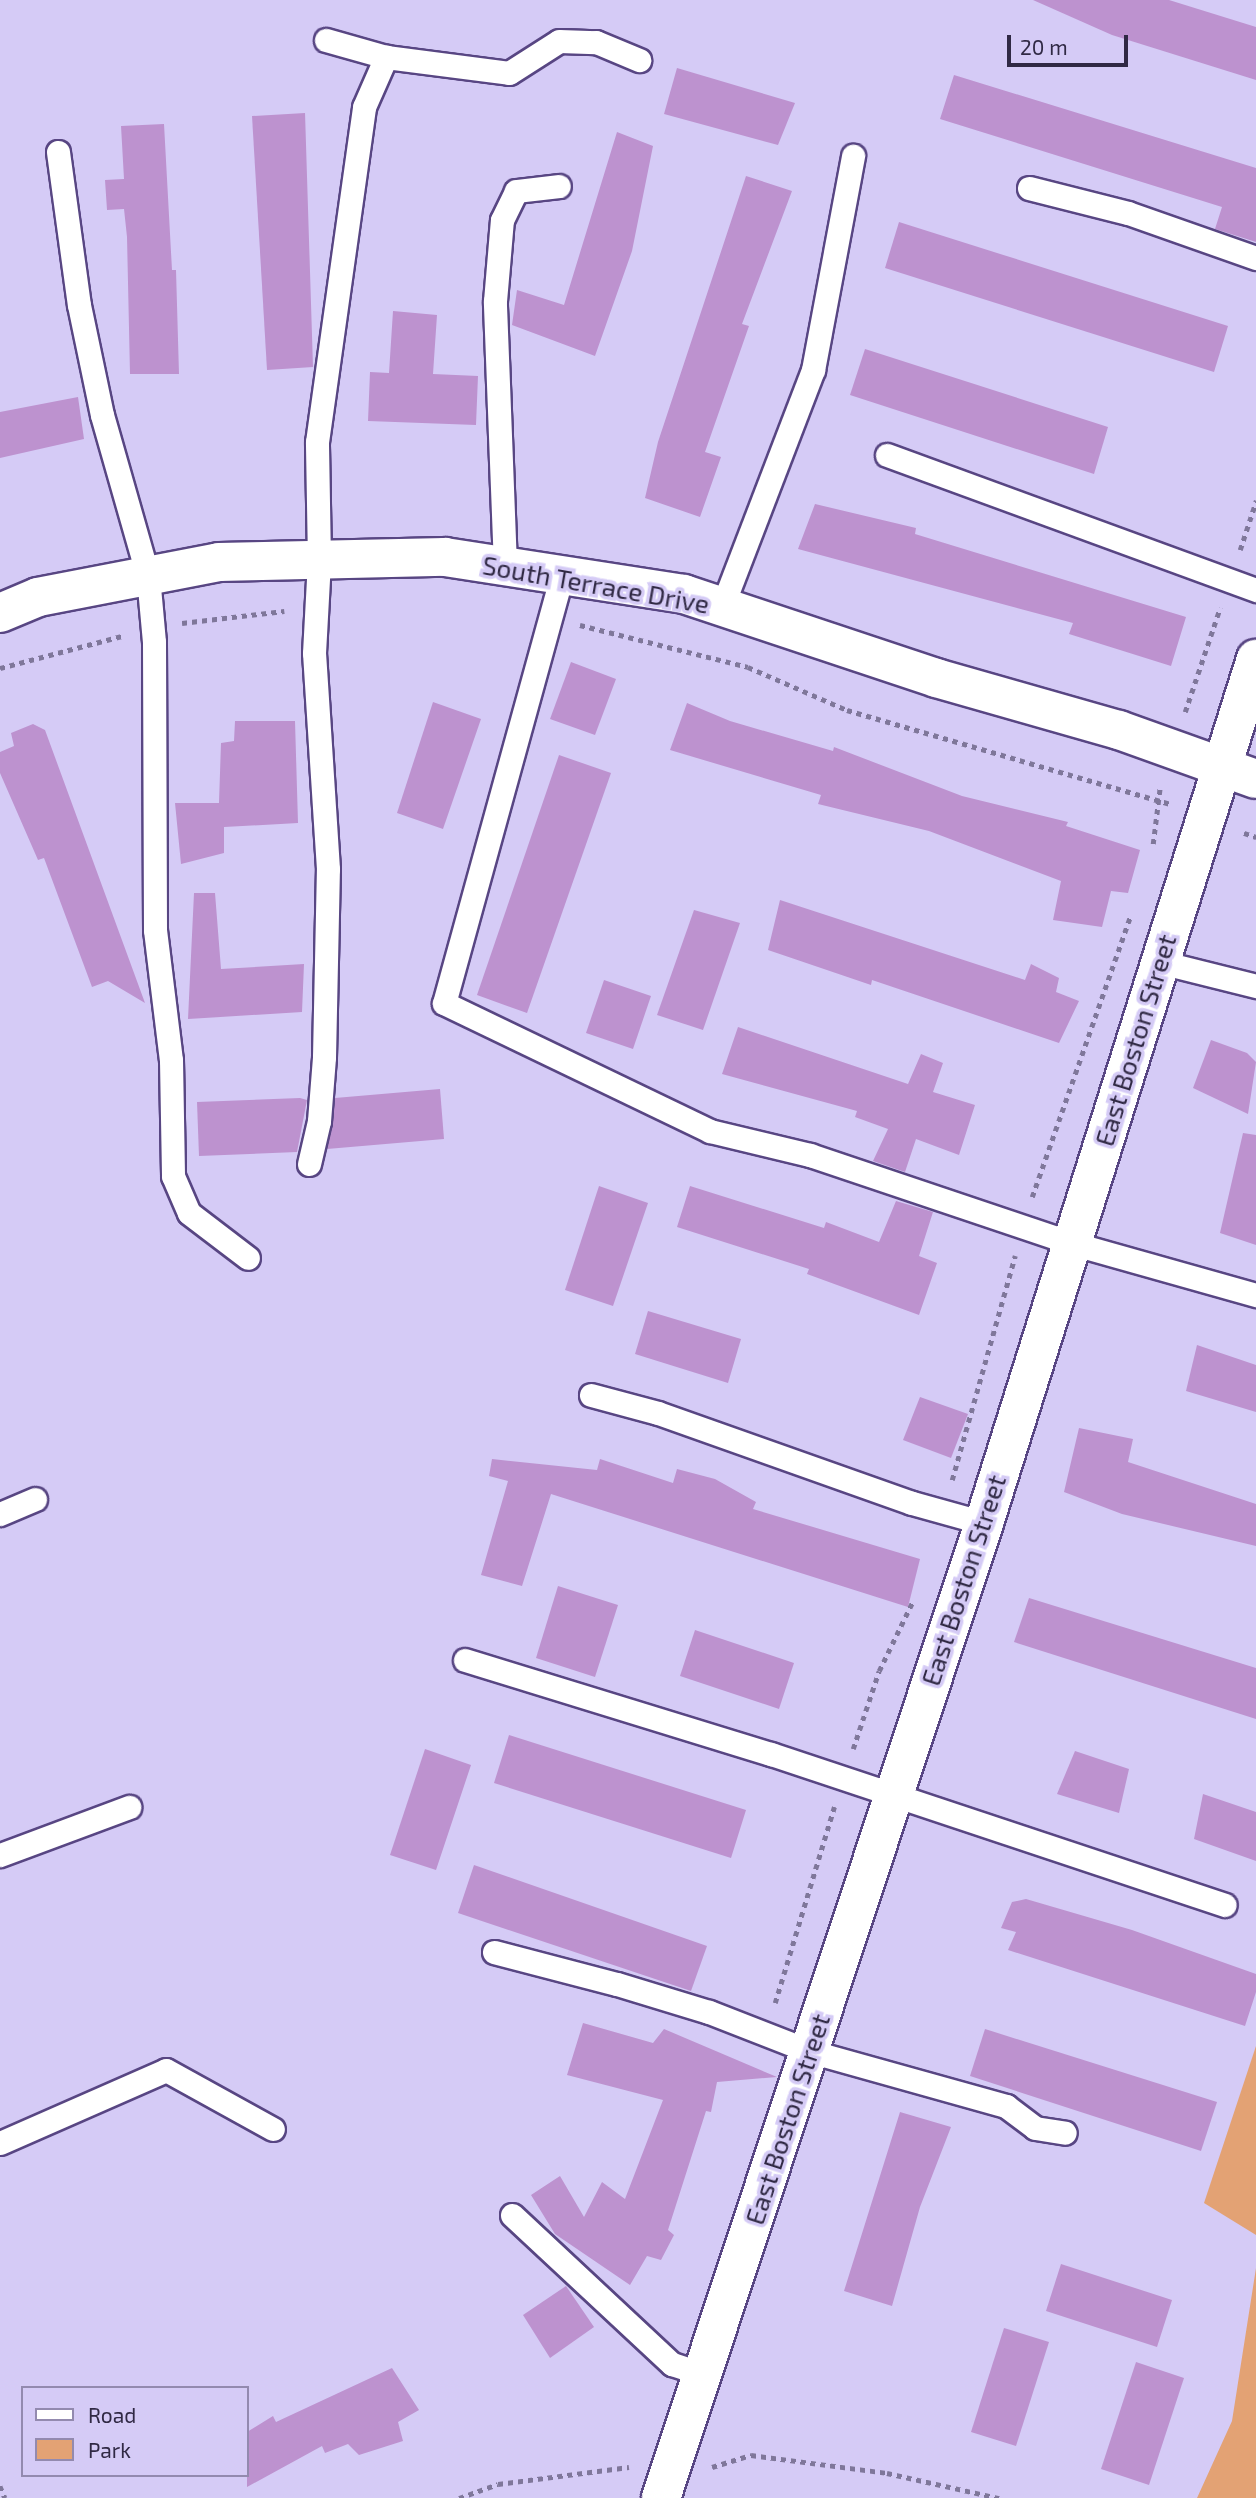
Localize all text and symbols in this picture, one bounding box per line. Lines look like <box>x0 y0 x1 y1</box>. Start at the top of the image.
scale bar <box>1011 21 1132 65</box>
text: 20 m <box>1020 34 1068 59</box>
street label: South Terrace Drive <box>480 549 712 619</box>
street label: East Boston Street <box>1088 930 1182 1150</box>
street label: East Boston Street <box>914 1471 1012 1689</box>
street label: East Boston Street <box>738 2010 836 2228</box>
legend <box>21 2386 248 2477</box>
text: Road <box>88 2402 136 2427</box>
text: Park <box>88 2437 131 2462</box>

